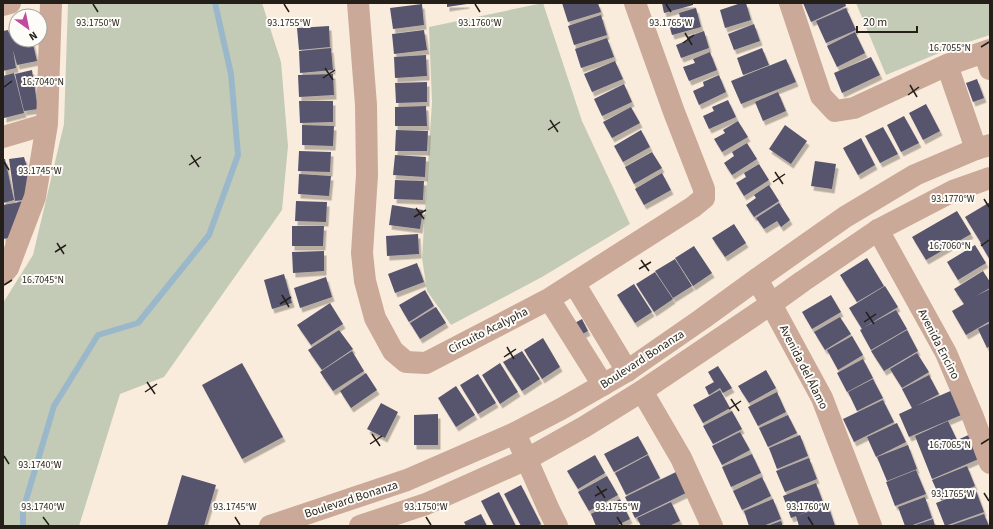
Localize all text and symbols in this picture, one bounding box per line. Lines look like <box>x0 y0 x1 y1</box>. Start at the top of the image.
north arrow <box>8 8 48 48</box>
scale bar <box>857 8 917 34</box>
text: 20 m <box>863 14 887 31</box>
text: 93.1750°W <box>76 16 120 30</box>
text: 93.1755°W <box>267 16 311 30</box>
text: 93.1760°W <box>458 16 502 30</box>
text: 93.1765°W <box>649 16 693 30</box>
text: N <box>26 28 40 44</box>
text: 16.7055°N <box>929 41 971 55</box>
text: 16.7040°N <box>22 75 64 89</box>
text: 93.1745°W <box>18 164 62 178</box>
text: 93.1770°W <box>931 192 975 206</box>
text: 16.7060°N <box>929 239 971 253</box>
text: 16.7045°N <box>22 273 64 287</box>
street label: Circuito Acalypha <box>445 303 531 358</box>
street label: Avenida Encino <box>914 306 964 382</box>
street label: Avenida del Álamo <box>775 322 832 412</box>
street label: Boulevard Bonanza <box>597 326 688 393</box>
text: 16.7065°N <box>929 438 971 452</box>
text: 93.1740°W <box>18 458 62 472</box>
street label: Boulevard Bonanza <box>302 476 400 523</box>
text: 93.1765°W <box>931 487 975 501</box>
text: 93.1740°W <box>21 500 65 514</box>
text: 93.1745°W <box>213 500 257 514</box>
text: 93.1750°W <box>404 500 448 514</box>
text: 93.1755°W <box>595 500 639 514</box>
text: 93.1760°W <box>786 500 830 514</box>

